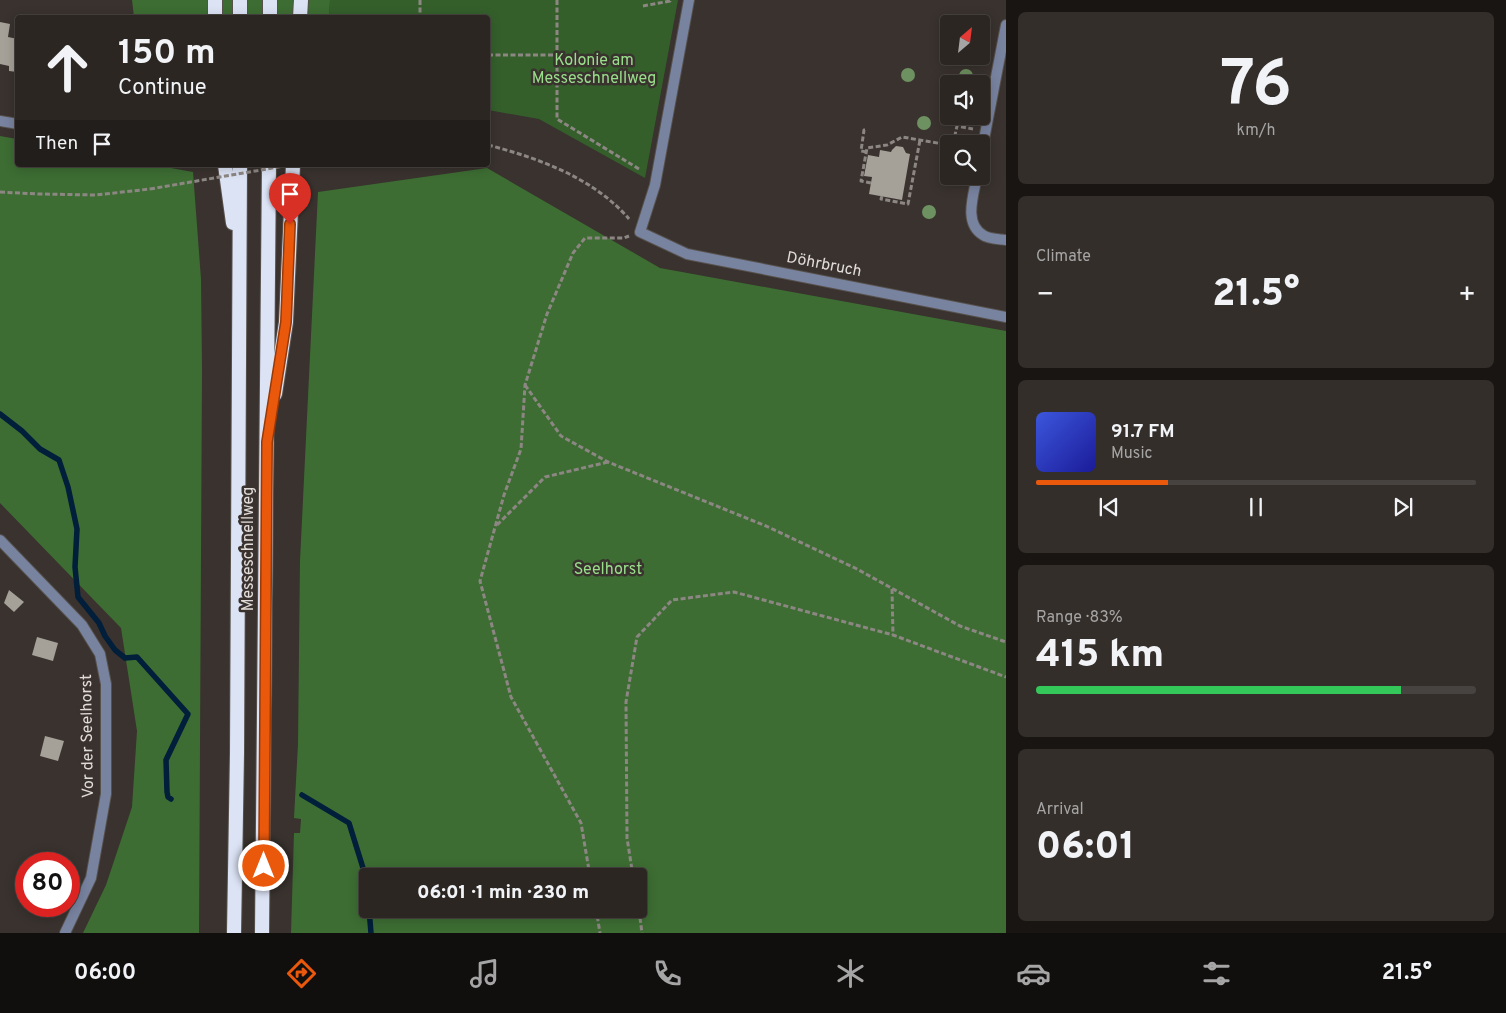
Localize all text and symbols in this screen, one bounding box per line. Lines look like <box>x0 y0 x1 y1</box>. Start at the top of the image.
north arrow <box>940 15 990 65</box>
map controls <box>940 15 990 185</box>
text: 150 m <box>118 32 216 76</box>
icon: ahead <box>35 35 100 100</box>
text: 76 <box>1220 47 1292 129</box>
park label: Kolonie am Messeschnellweg <box>532 51 656 89</box>
text: Continue <box>118 75 207 102</box>
button: sound <box>940 75 990 125</box>
text: km/h <box>1237 121 1275 141</box>
icon: arrive <box>88 130 116 158</box>
text: Then <box>35 132 78 156</box>
button: search <box>940 135 990 185</box>
pin <box>269 173 311 224</box>
icon: arrive <box>276 180 304 208</box>
text: Climate <box>1036 247 1091 267</box>
street label: Döhrbruch <box>785 248 863 282</box>
text: 21.5° <box>1212 271 1300 320</box>
text: − <box>1036 278 1054 314</box>
text: + <box>1458 278 1476 314</box>
text: 91.7 FM <box>1111 420 1175 444</box>
text: Music <box>1111 444 1152 464</box>
street label: Messeschnellweg <box>239 487 259 611</box>
icon: previous <box>1095 493 1123 521</box>
icon: pause <box>1242 493 1270 521</box>
icon: next <box>1389 493 1417 521</box>
park label: Seelhorst <box>574 560 642 580</box>
text: Range · 83% <box>1036 608 1123 628</box>
text: 415 km <box>1036 632 1164 681</box>
street label: Vor der Seelhorst <box>77 674 99 798</box>
text: Arrival <box>1036 800 1084 820</box>
text: 06:01 <box>1036 824 1135 873</box>
position arrow <box>237 839 289 891</box>
speed limit sign: 80 <box>15 852 80 917</box>
text: 06:01 · 1 min · 230 m <box>417 881 589 905</box>
icon: directions <box>284 956 319 991</box>
icon: music <box>467 956 502 991</box>
icon: phone <box>650 956 685 991</box>
icon: climate <box>833 956 868 991</box>
icon: car <box>1016 956 1051 991</box>
icon: filters <box>1199 956 1234 991</box>
text: 06:00 <box>74 960 136 987</box>
text: 21.5° <box>1382 960 1432 987</box>

